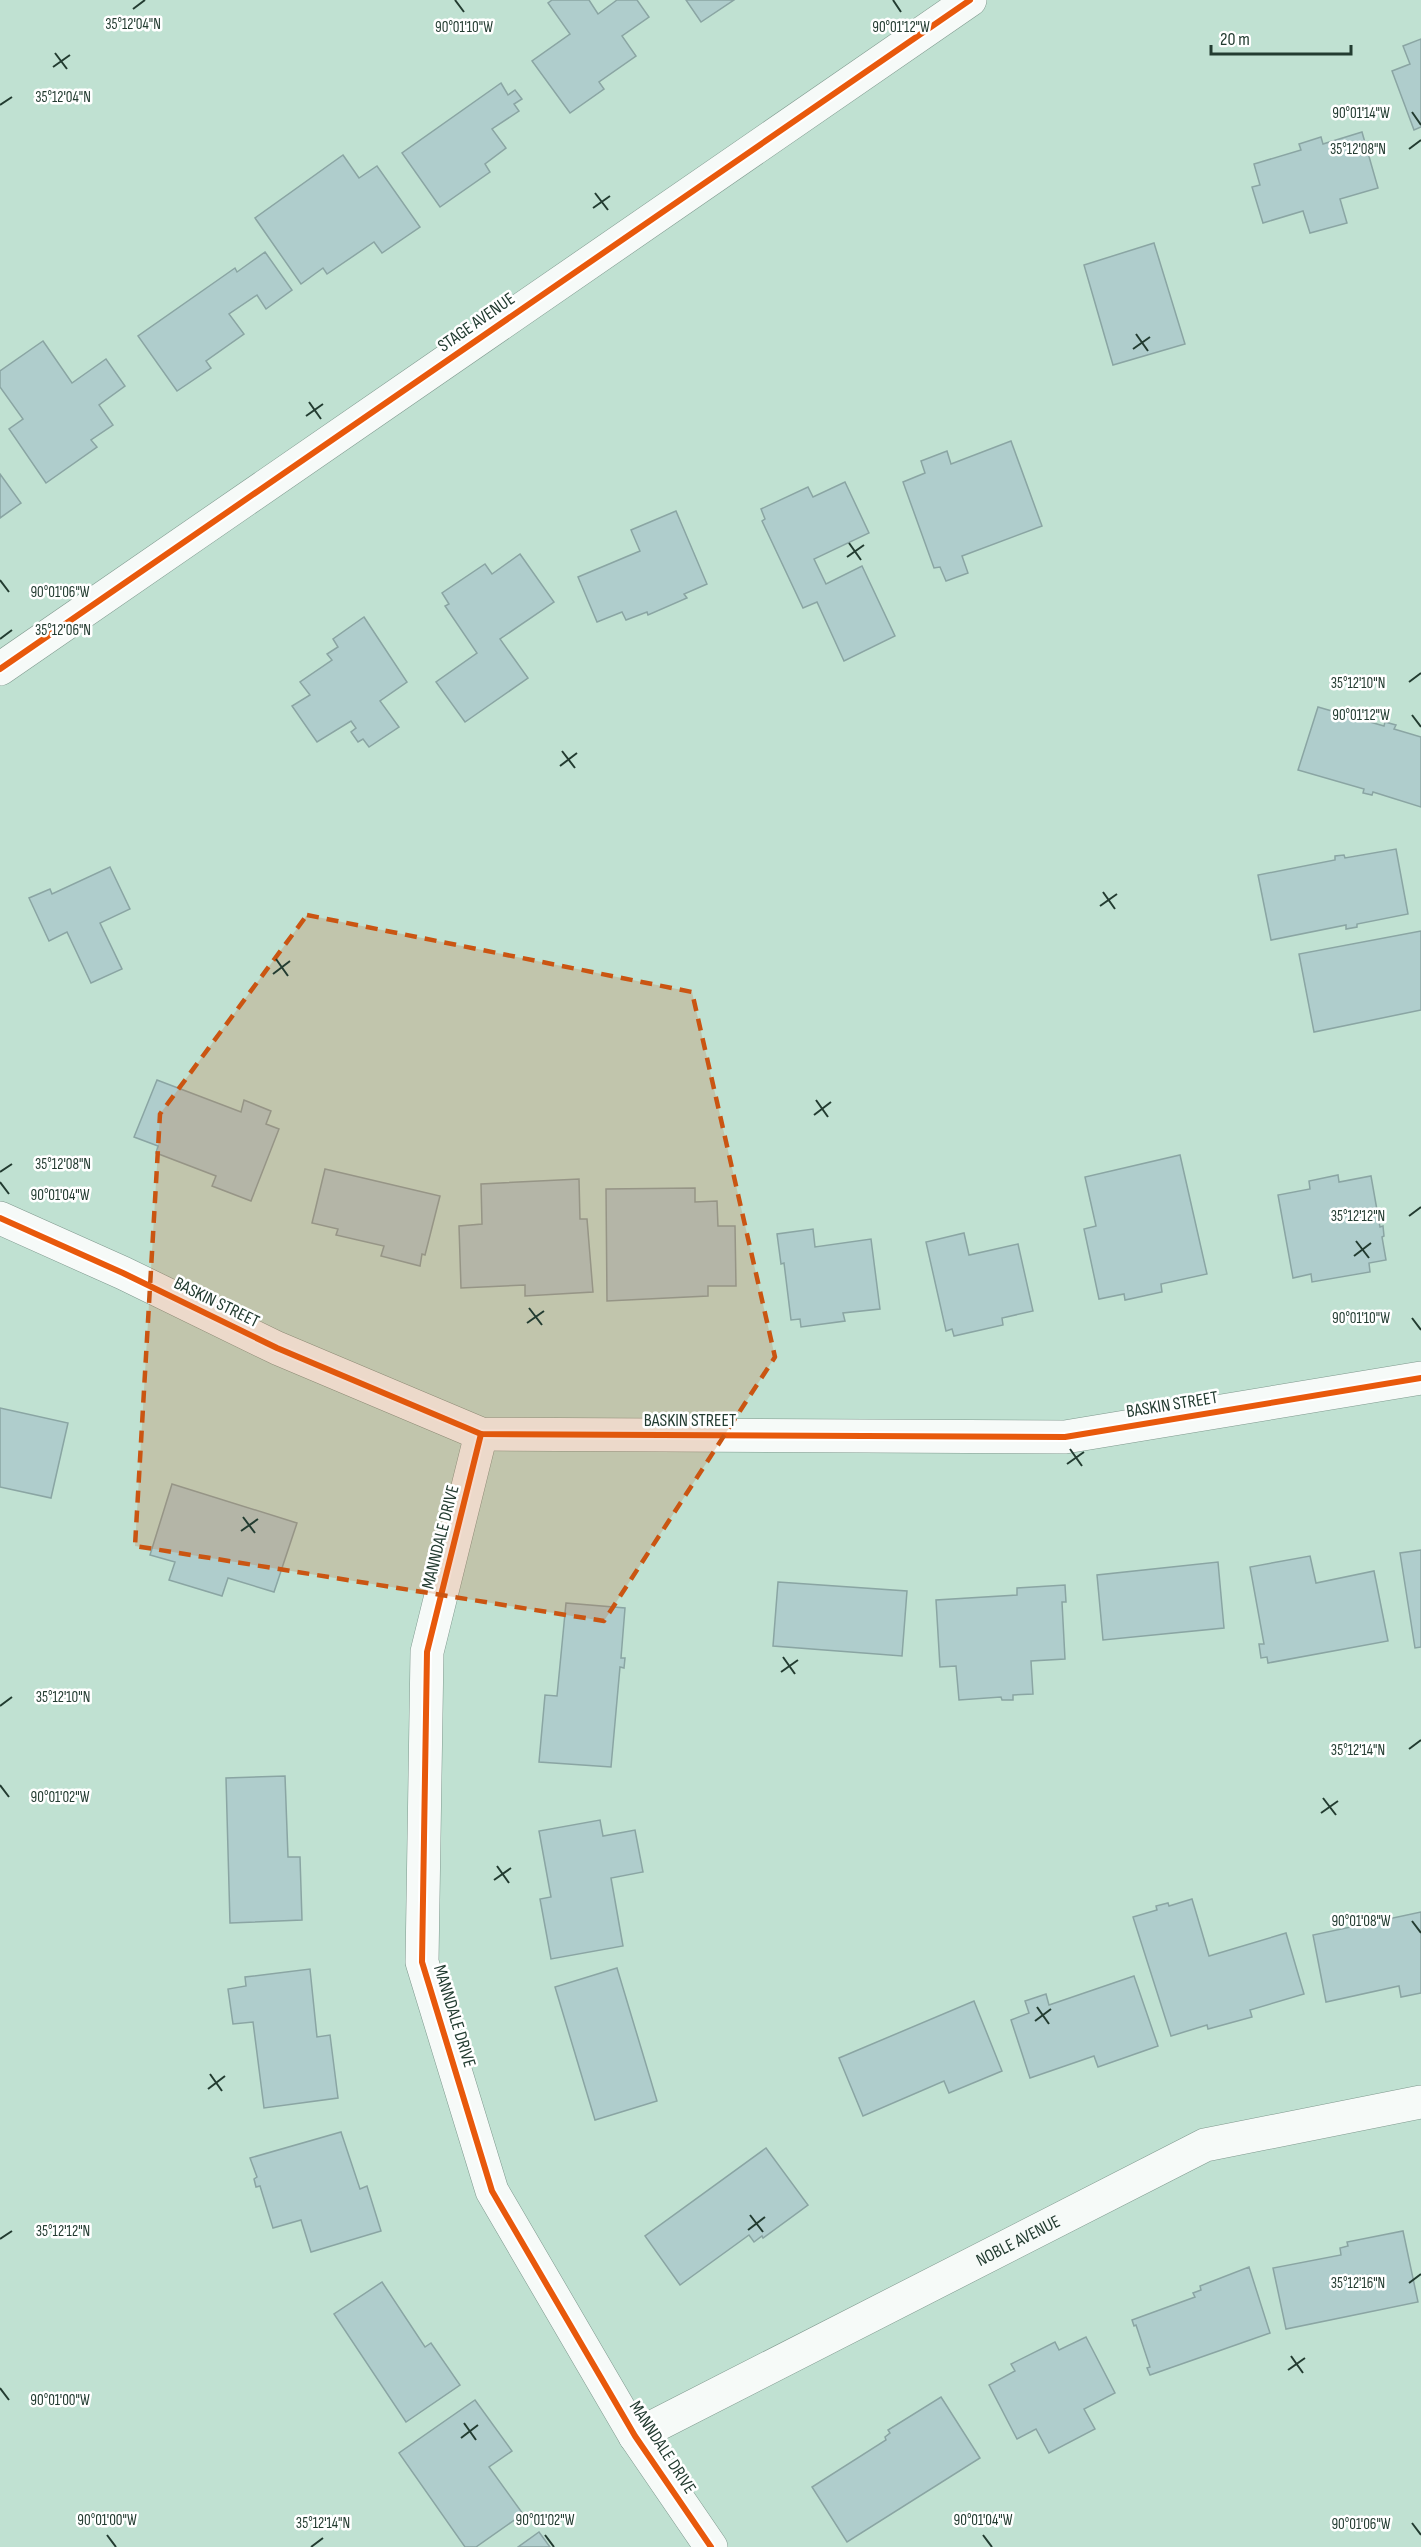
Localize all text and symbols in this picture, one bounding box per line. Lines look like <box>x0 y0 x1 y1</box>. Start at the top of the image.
text: 35°12'04"N <box>105 15 161 34</box>
text: 90°01'10"W <box>435 18 493 37</box>
text: 90°01'12"W <box>872 18 930 37</box>
scale bar <box>1211 18 1350 56</box>
text: 20 m <box>1220 29 1250 50</box>
text: 35°12'04"N <box>35 88 91 107</box>
text: 90°01'14"W <box>1332 104 1390 123</box>
text: 35°12'08"N <box>1330 140 1386 159</box>
street label: STAGE AVENUE <box>434 288 519 357</box>
text: 90°01'06"W <box>30 583 90 602</box>
text: 35°12'06"N <box>35 621 91 640</box>
text: 35°12'10"N <box>1331 674 1385 693</box>
text: 90°01'12"W <box>1332 706 1390 725</box>
text: 35°12'08"N <box>35 1155 91 1174</box>
text: 90°01'04"W <box>31 1186 90 1205</box>
text: 35°12'12"N <box>1331 1207 1385 1226</box>
street label: BASKIN STREET <box>171 1273 263 1332</box>
text: 90°01'10"W <box>1332 1309 1390 1328</box>
street label: BASKIN STREET <box>1125 1387 1219 1422</box>
street label: BASKIN STREET <box>644 1410 736 1431</box>
street label: MANNDALE DRIVE <box>417 1483 464 1591</box>
text: 35°12'10"N <box>36 1688 90 1707</box>
text: 35°12'14"N <box>1331 1741 1385 1760</box>
text: 90°01'02"W <box>31 1788 90 1807</box>
text: 90°01'08"W <box>1331 1912 1391 1931</box>
street label: MANNDALE DRIVE <box>429 1962 480 2070</box>
street label: NOBLE AVENUE <box>973 2211 1064 2271</box>
text: 35°12'12"N <box>36 2222 90 2241</box>
text: 35°12'16"N <box>1331 2274 1385 2293</box>
text: 90°01'00"W <box>30 2391 90 2410</box>
street label: MANNDALE DRIVE <box>625 2397 700 2498</box>
text: 90°01'00"W <box>77 2511 137 2530</box>
text: 90°01'02"W <box>516 2511 575 2530</box>
text: 90°01'04"W <box>954 2511 1013 2530</box>
text: 35°12'14"N <box>296 2514 350 2533</box>
text: 90°01'06"W <box>1331 2515 1391 2534</box>

